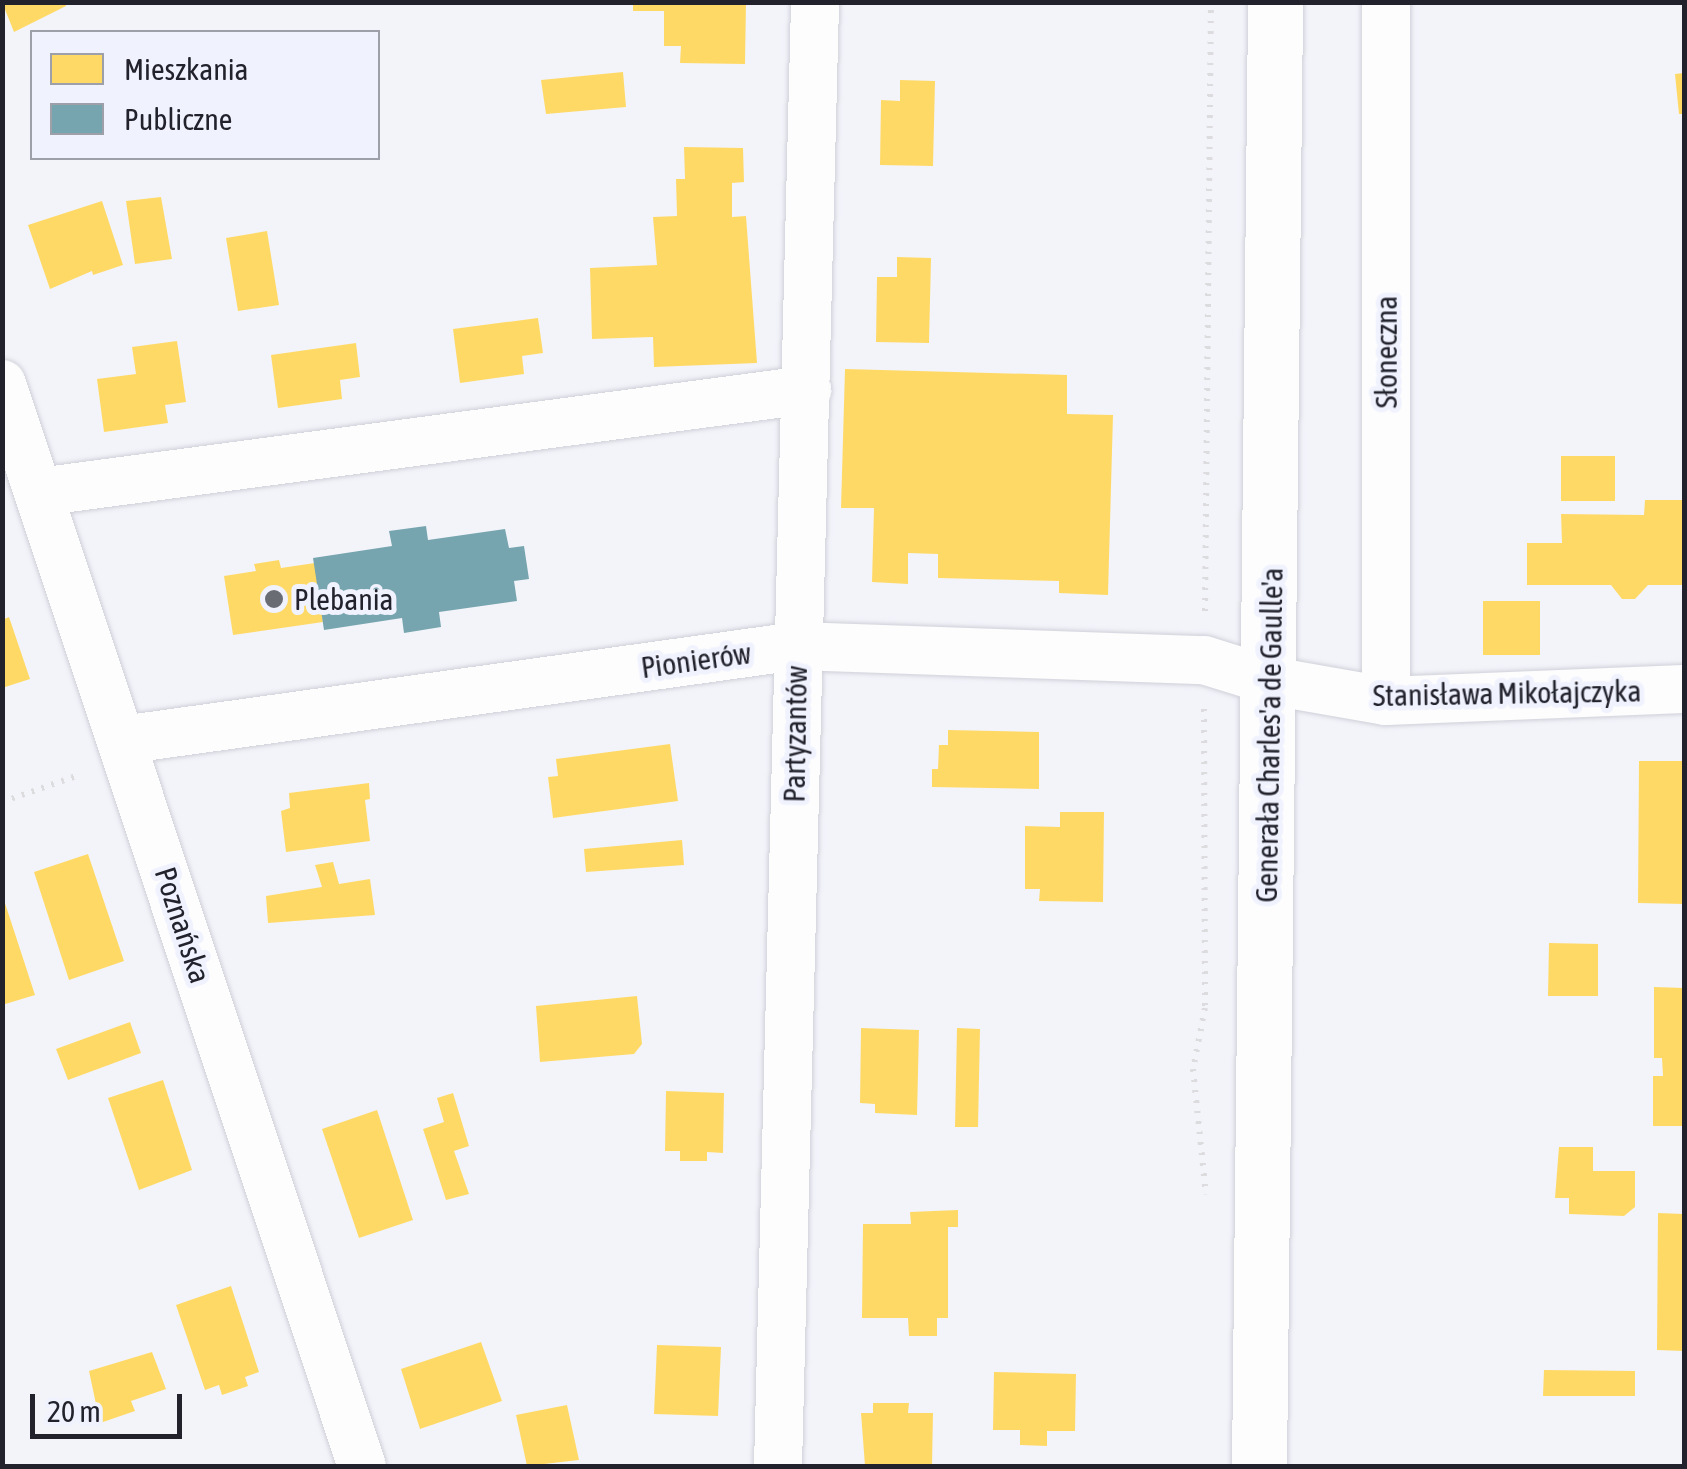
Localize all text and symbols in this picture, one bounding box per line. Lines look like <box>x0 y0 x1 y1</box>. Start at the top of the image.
legend <box>30 30 380 160</box>
text: Mieszkania <box>124 52 249 86</box>
text: Publiczne <box>124 102 232 136</box>
street label: Słoneczna <box>1368 296 1404 408</box>
street label: Generała Charles'a de Gaulle'a <box>1248 567 1290 903</box>
place label: Plebania <box>294 581 394 617</box>
marker: Plebania <box>263 588 285 610</box>
street label: Pionierów <box>639 634 753 686</box>
street label: Partyzantów <box>776 665 814 803</box>
street label: Stanisława Mikołajczyka <box>1372 673 1642 713</box>
street label: Poznańska <box>147 862 219 988</box>
scale bar <box>35 1374 188 1436</box>
text: 20 m <box>47 1394 101 1428</box>

